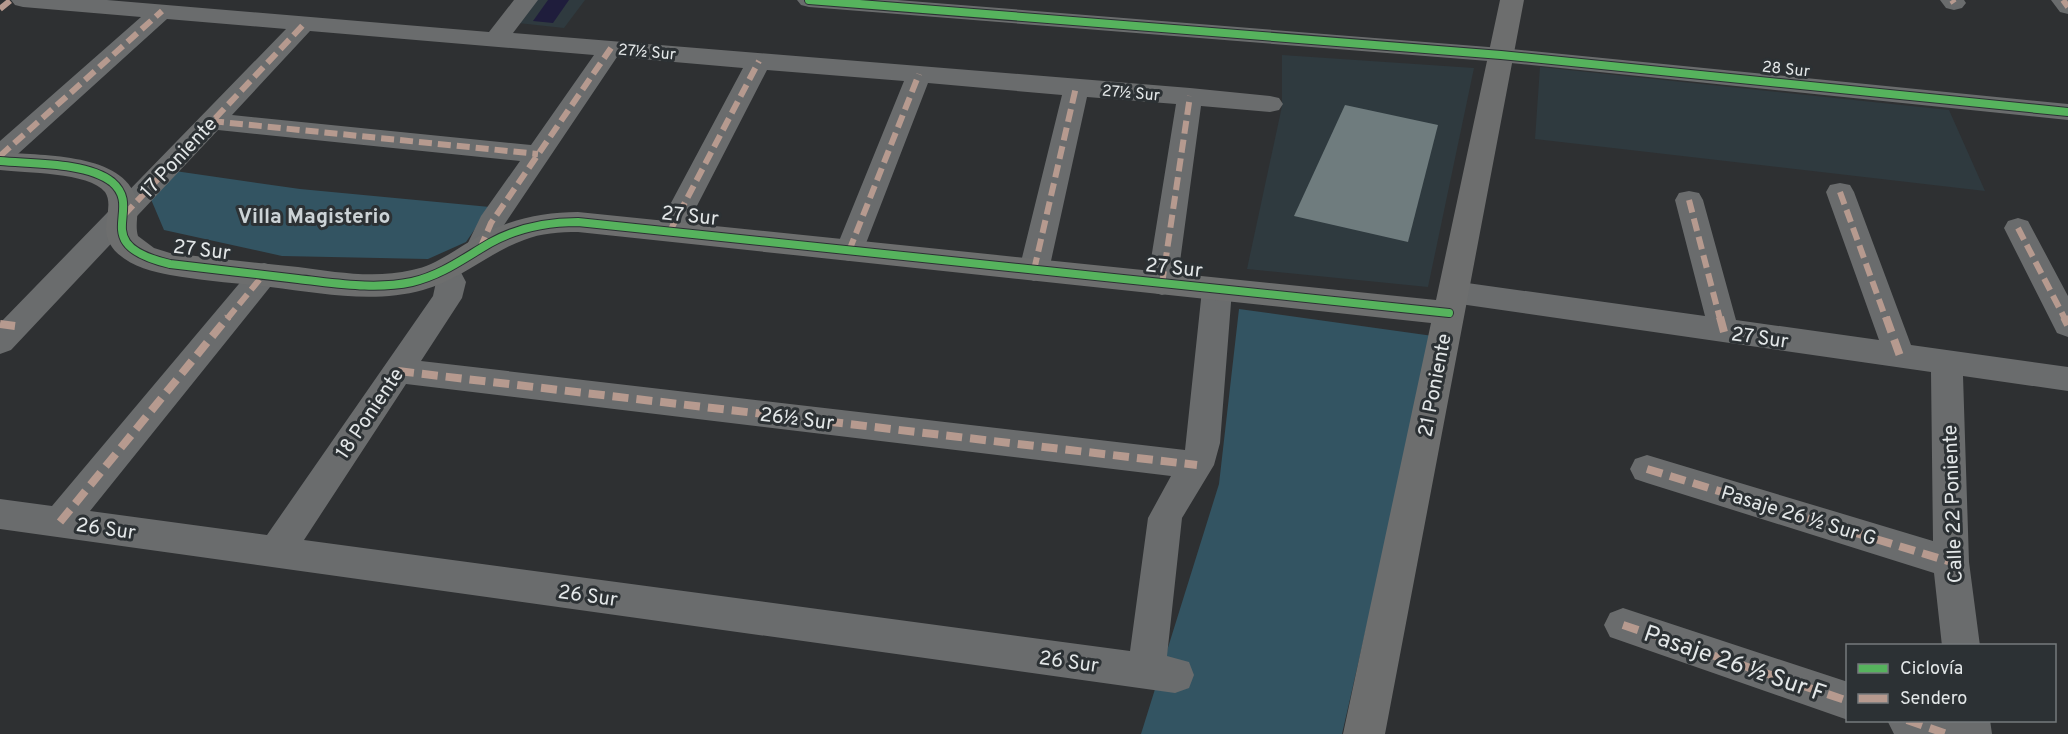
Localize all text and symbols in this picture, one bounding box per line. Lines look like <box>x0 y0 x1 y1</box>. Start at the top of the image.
street label: 27½ Sur <box>617 40 677 65</box>
street label: 28 Sur <box>1761 58 1811 82</box>
street label: 27½ Sur <box>1101 81 1161 106</box>
street label: 17 Poniente <box>135 112 224 204</box>
street label: 27 Sur <box>660 201 720 233</box>
district label: Villa Magisterio <box>238 204 390 231</box>
street label: 27 Sur <box>172 235 232 267</box>
street label: 27 Sur <box>1144 253 1204 285</box>
street label: 27 Sur <box>1729 322 1790 356</box>
street label: 21 Poniente <box>1413 332 1459 439</box>
street label: 18 Poniente <box>331 364 411 465</box>
street label: 26½ Sur <box>758 403 836 437</box>
street label: Calle 22 Poniente <box>1938 424 1970 584</box>
street label: Pasaje 26 ½ Sur G <box>1717 481 1879 553</box>
street label: 26 Sur <box>74 513 137 547</box>
street label: 26 Sur <box>556 580 619 614</box>
street label: Pasaje 26 ½ Sur F <box>1639 620 1829 710</box>
legend <box>1846 644 2056 722</box>
street label: 26 Sur <box>1037 646 1100 680</box>
text: Ciclovía <box>1900 658 1963 681</box>
text: Sendero <box>1900 688 1967 711</box>

